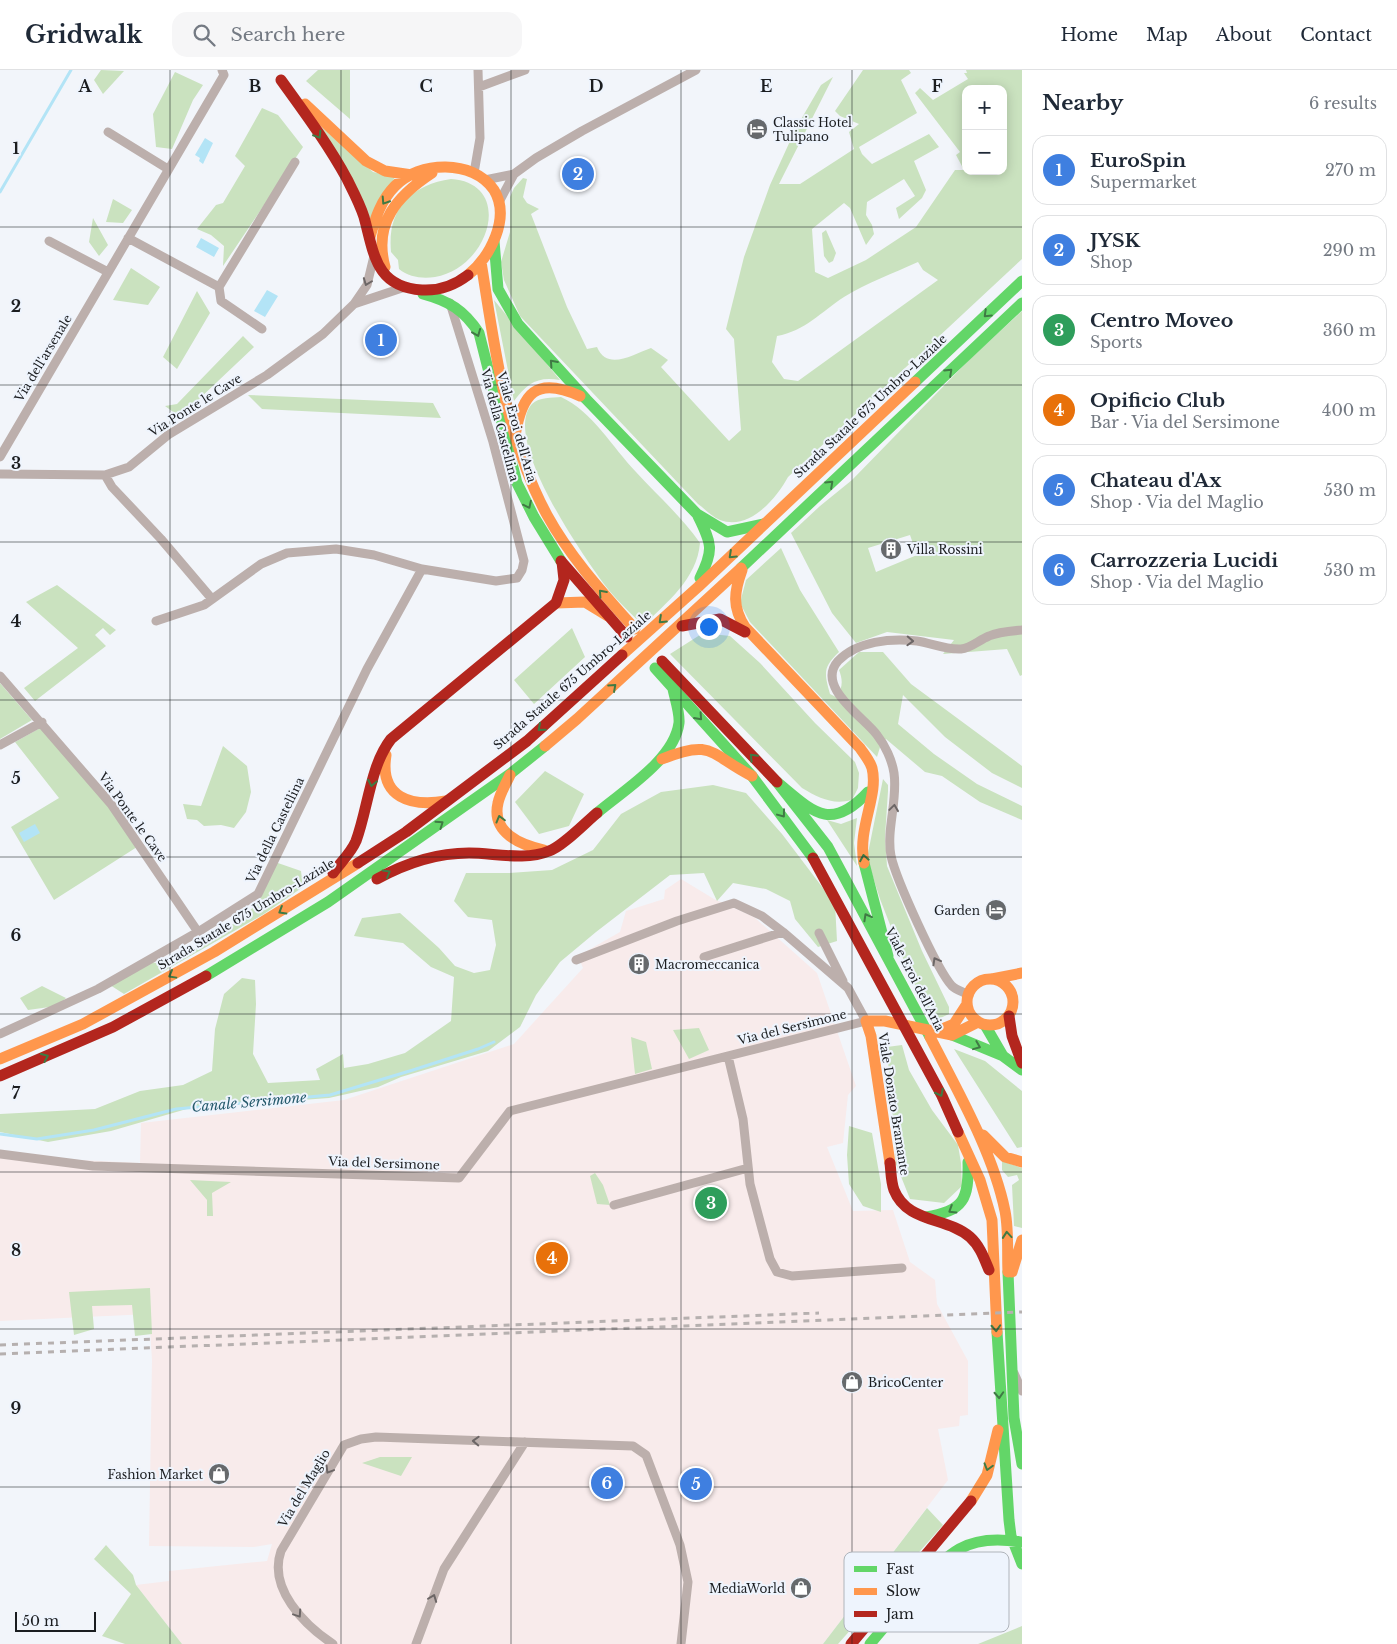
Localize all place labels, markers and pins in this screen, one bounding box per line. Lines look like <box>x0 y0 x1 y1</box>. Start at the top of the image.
place label: Classic Hotel Tulipano <box>773 115 852 144</box>
hotel icon: Classic Hotel Tulipano <box>745 117 769 141</box>
pin: 2 <box>562 155 594 193</box>
pin: 1 <box>365 321 397 359</box>
building icon: Villa Rossini <box>879 537 903 561</box>
place label: Villa Rossini <box>906 542 983 557</box>
hotel icon: Garden <box>984 898 1008 922</box>
place label: Garden <box>934 903 980 918</box>
building icon: Macromeccanica <box>627 952 651 976</box>
place label: Macromeccanica <box>655 957 760 972</box>
pin: 3 <box>695 1184 727 1222</box>
pin: 4 <box>536 1239 568 1277</box>
shop icon: BricoCenter <box>840 1370 864 1394</box>
place label: BricoCenter <box>868 1375 943 1390</box>
shop icon: Fashion Market <box>207 1462 231 1486</box>
pin: 6 <box>591 1464 623 1502</box>
pin: 5 <box>680 1465 712 1503</box>
place label: Fashion Market <box>108 1467 203 1482</box>
shop icon: MediaWorld <box>789 1576 813 1600</box>
place label: MediaWorld <box>709 1581 785 1596</box>

